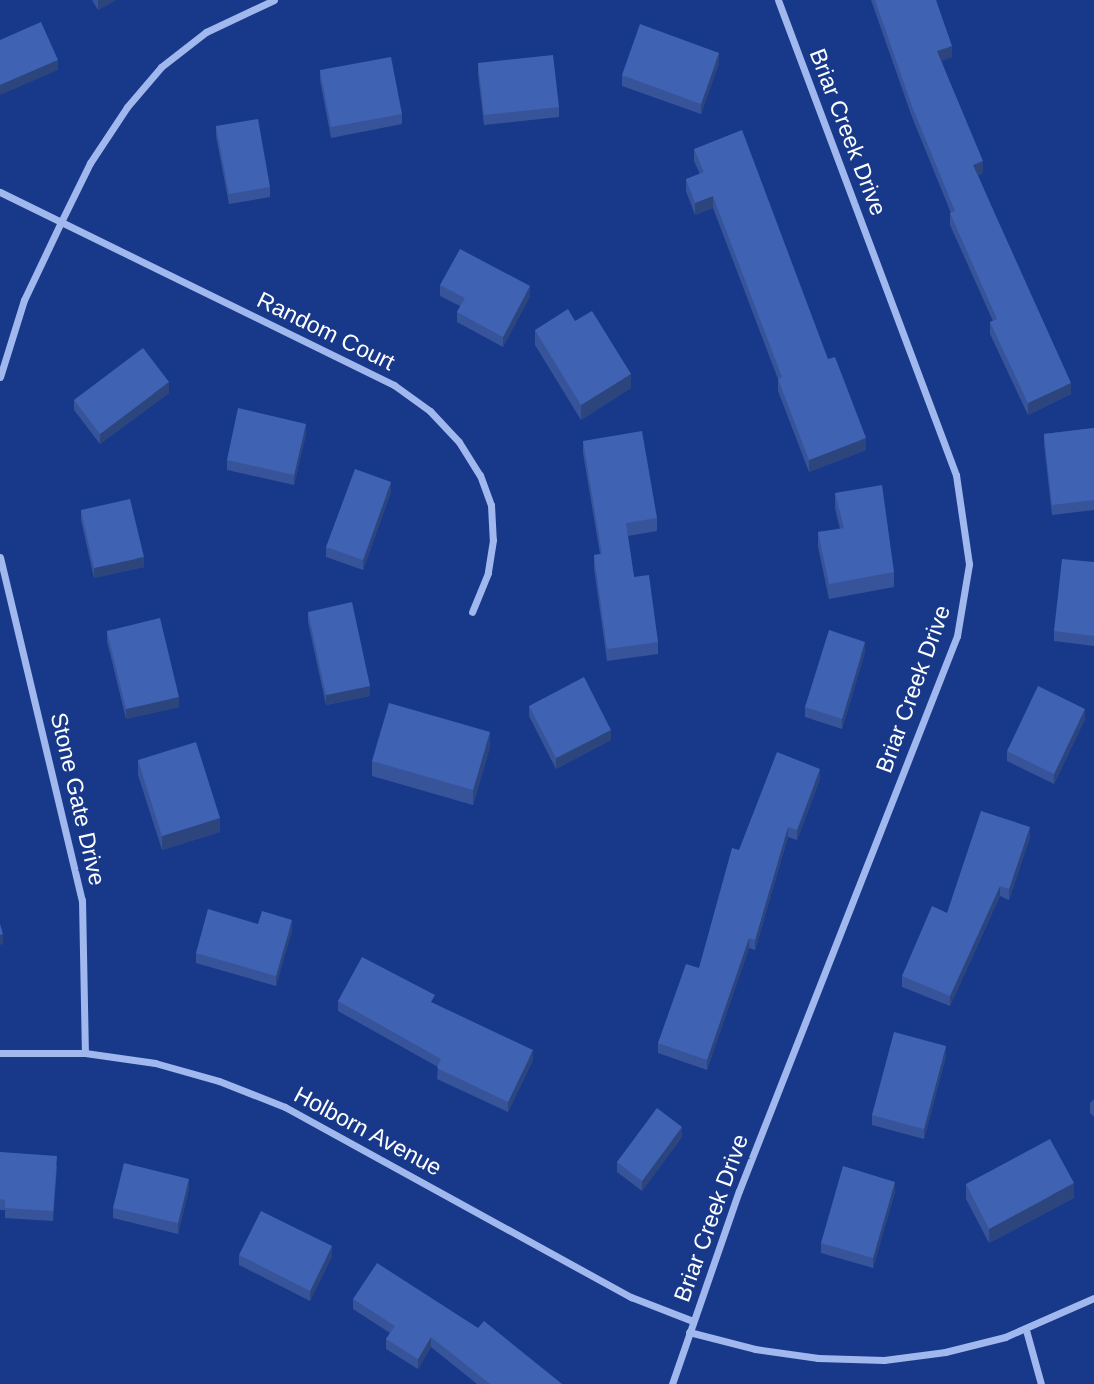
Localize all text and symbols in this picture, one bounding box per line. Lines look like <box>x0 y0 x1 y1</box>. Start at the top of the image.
street label: Briar Creek Drive <box>804 45 892 219</box>
street label: Random Court <box>253 286 399 376</box>
street label: Briar Creek Drive <box>870 601 956 777</box>
street label: Stone Gate Drive <box>45 710 111 888</box>
street label: Holborn Avenue <box>289 1080 447 1182</box>
street label: Briar Creek Drive <box>668 1130 754 1306</box>

